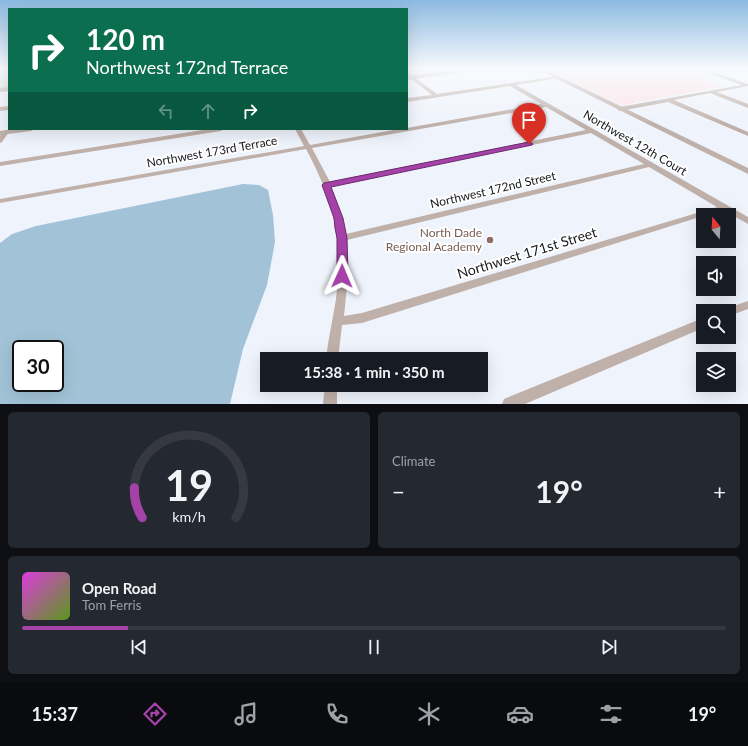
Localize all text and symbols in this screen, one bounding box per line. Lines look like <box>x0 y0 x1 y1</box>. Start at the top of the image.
text: 120 m <box>86 22 165 56</box>
icon: right <box>20 24 72 76</box>
text: Northwest 172nd Terrace <box>86 56 288 78</box>
icon: left <box>155 100 177 122</box>
icon: ahead <box>197 100 219 122</box>
icon: right <box>239 100 261 122</box>
pin <box>512 103 546 144</box>
street label: Northwest 12th Court <box>581 107 690 179</box>
icon: arrive <box>518 109 540 131</box>
street label: Northwest 173rd Terrace <box>145 133 278 170</box>
street label: Northwest 172nd Street <box>429 168 558 211</box>
north arrow <box>696 208 736 248</box>
map controls <box>696 208 736 392</box>
street label: Northwest 171st Street <box>455 223 599 282</box>
place label: North Dade Regional Academy <box>386 225 483 254</box>
marker: North Dade Regional Academy <box>485 235 495 245</box>
position arrow <box>321 255 363 297</box>
button: sound <box>696 256 736 296</box>
button: search <box>696 304 736 344</box>
speed limit sign: 30 <box>12 340 64 392</box>
button: layers <box>696 352 736 392</box>
text: 15:38 · 1 min · 350 m <box>304 363 444 381</box>
text: Climate <box>392 453 435 469</box>
text: 19 <box>165 460 213 510</box>
text: 19° <box>535 473 583 509</box>
text: − <box>392 478 405 505</box>
text: + <box>713 478 726 505</box>
text: km/h <box>172 508 206 525</box>
text: Open Road <box>82 579 157 597</box>
text: Tom Ferris <box>82 597 141 613</box>
icon: previous <box>128 636 150 658</box>
icon: pause <box>363 636 385 658</box>
icon: next <box>598 636 620 658</box>
icon: directions <box>141 700 169 728</box>
icon: music <box>232 700 260 728</box>
icon: phone <box>323 700 351 728</box>
icon: climate <box>415 700 443 728</box>
icon: car <box>506 700 534 728</box>
icon: filters <box>597 700 625 728</box>
text: 15:37 <box>32 703 78 725</box>
text: 19° <box>688 703 716 725</box>

